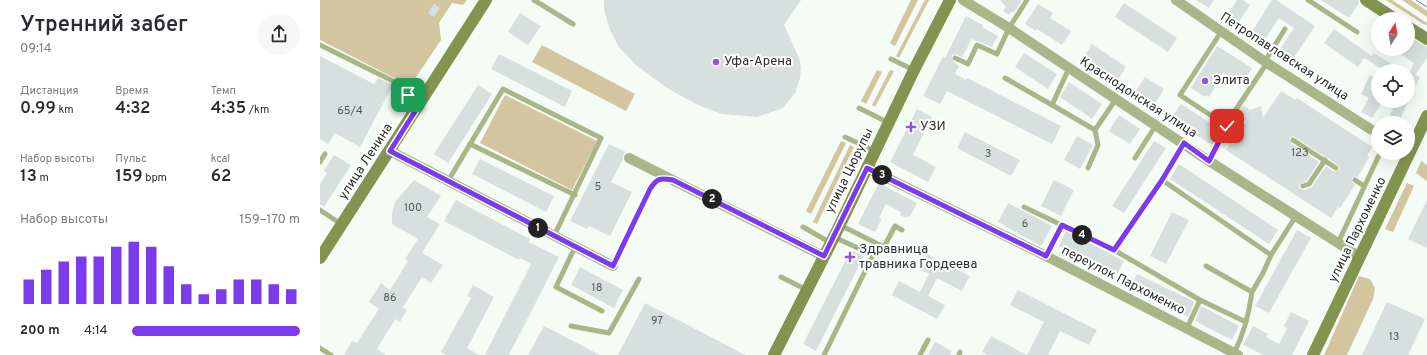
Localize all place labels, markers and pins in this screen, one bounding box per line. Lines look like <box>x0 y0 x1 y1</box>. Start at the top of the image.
place label: Уфа-Арена <box>724 54 792 70</box>
marker: Уфа-Арена <box>711 57 721 67</box>
place label: Элита <box>1213 73 1249 89</box>
marker: Элита <box>1200 76 1210 86</box>
pin <box>391 78 425 112</box>
pin <box>1210 109 1244 143</box>
place label: УЗИ <box>920 119 946 135</box>
marker: УЗИ <box>905 121 917 133</box>
pin: 3 <box>872 165 892 185</box>
pin: 2 <box>702 189 722 209</box>
pin: 1 <box>528 218 548 238</box>
pin: 4 <box>1072 225 1092 245</box>
place label: Здравница травника Гордеева <box>859 242 977 273</box>
marker: Здравница травника Гордеева <box>844 251 856 263</box>

